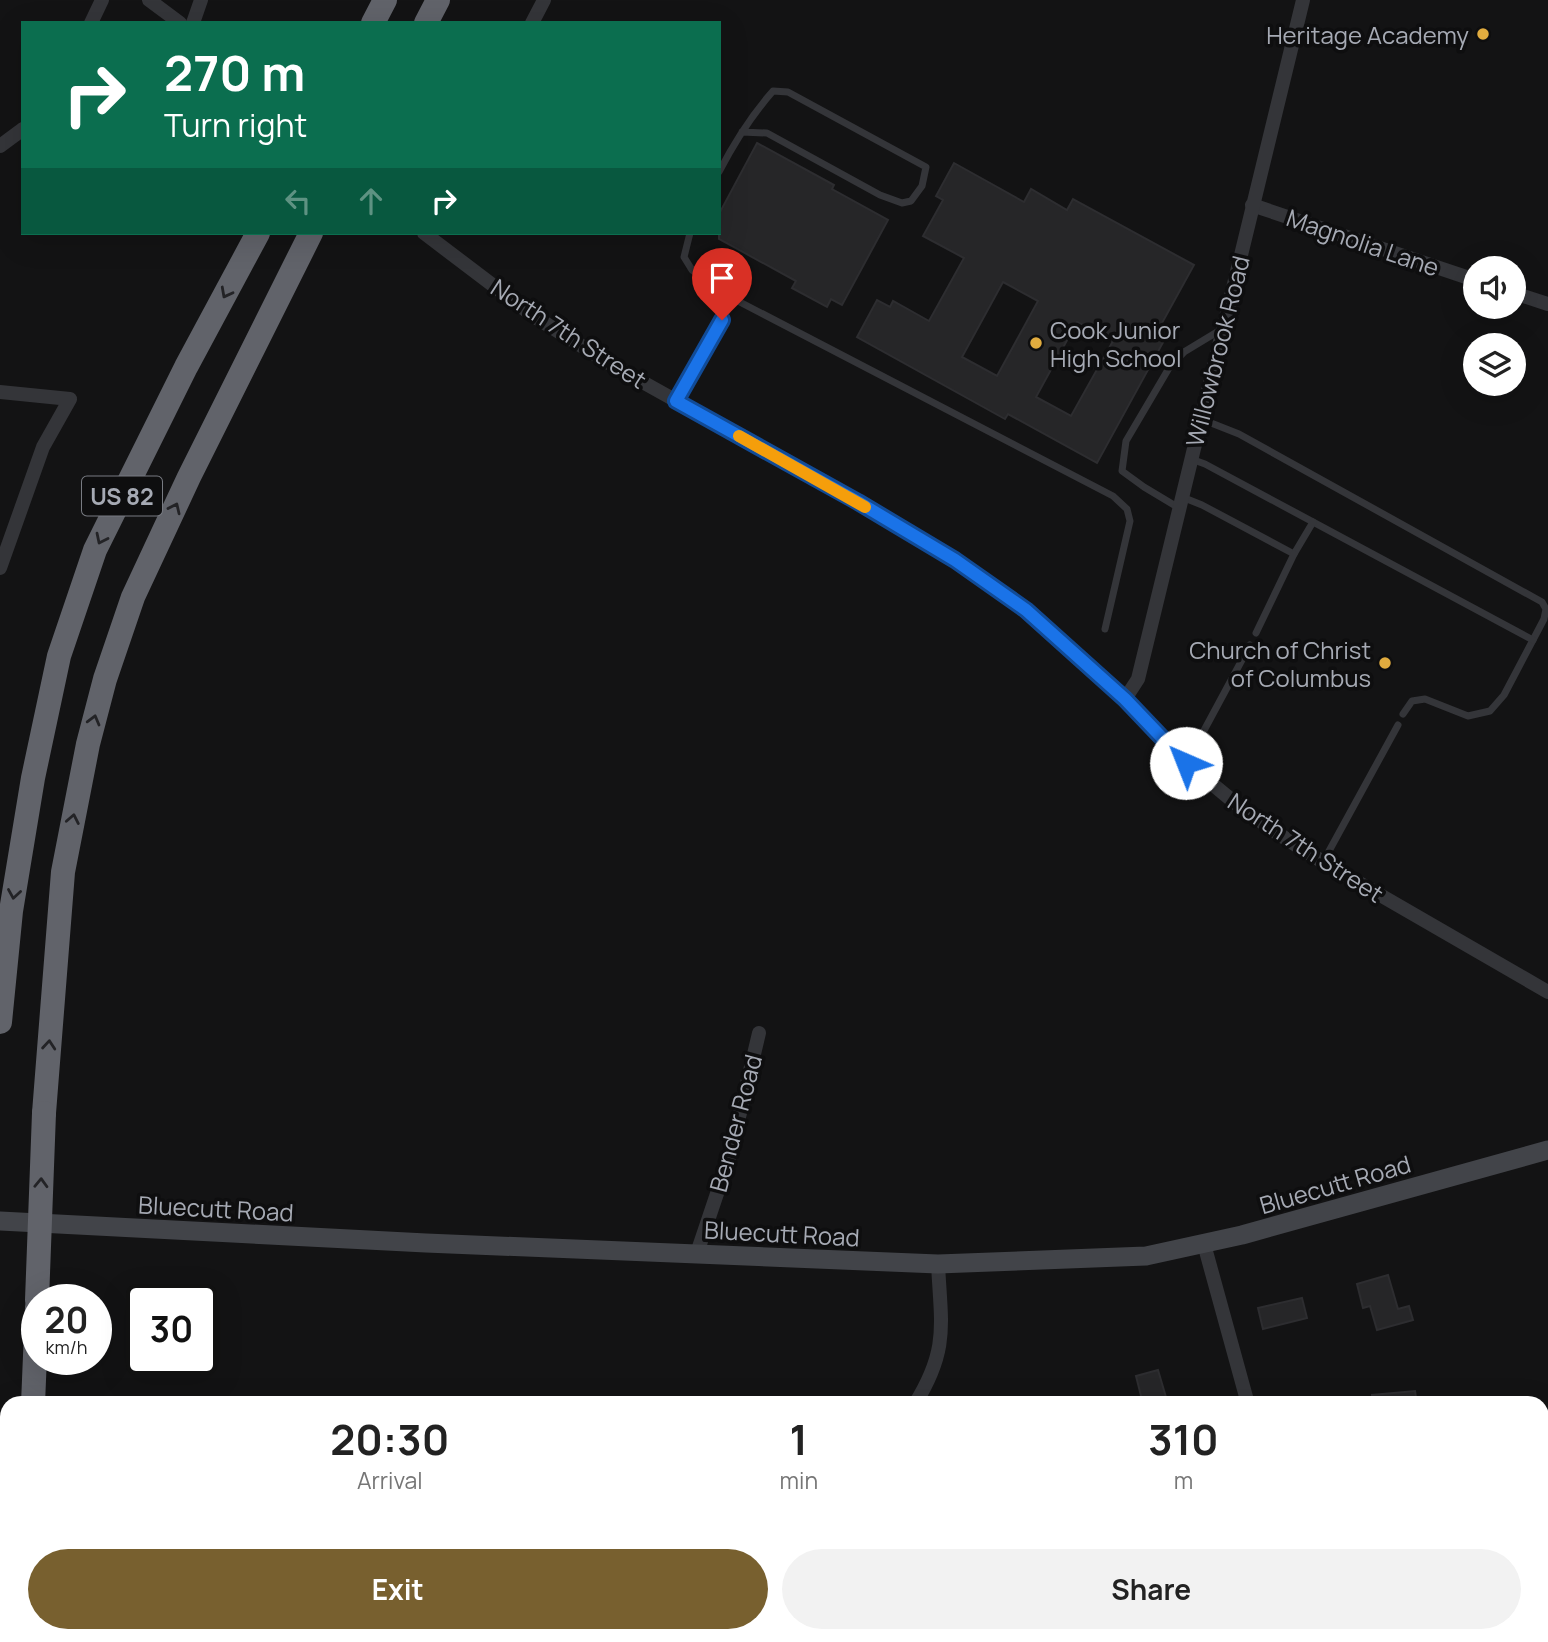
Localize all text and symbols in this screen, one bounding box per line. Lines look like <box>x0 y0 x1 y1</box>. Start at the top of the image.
place label: Heritage Academy <box>1266 18 1469 51</box>
marker: Heritage Academy <box>1475 26 1491 42</box>
text: 270 m <box>164 39 305 106</box>
icon: right <box>49 49 140 140</box>
text: Turn right <box>164 103 307 147</box>
icon: left <box>279 182 317 220</box>
icon: ahead <box>352 182 390 220</box>
icon: right <box>425 182 463 220</box>
street label: Magnolia Lane <box>1282 200 1444 284</box>
pin <box>692 248 752 320</box>
street label: Willowbrook Road <box>1177 252 1257 450</box>
map controls <box>1463 256 1526 396</box>
button: sound <box>1463 256 1526 319</box>
icon: arrive <box>703 259 741 297</box>
street label: North 7th Street <box>485 270 653 396</box>
one-way arrow <box>221 286 234 298</box>
place label: Cook Junior High School <box>1050 313 1182 374</box>
button: layers <box>1463 333 1526 396</box>
marker: Cook Junior High School <box>1028 335 1044 351</box>
road number: US 82 <box>82 476 162 516</box>
one-way arrow <box>166 503 180 515</box>
one-way arrow <box>95 532 109 544</box>
place label: Church of Christ of Columbus <box>1189 633 1371 694</box>
marker: Church of Christ of Columbus <box>1377 655 1393 671</box>
one-way arrow <box>86 715 101 727</box>
position arrow <box>1149 726 1223 800</box>
street label: North 7th Street <box>1222 784 1390 910</box>
one-way arrow <box>65 813 80 825</box>
one-way arrow <box>7 888 22 900</box>
one-way arrow <box>41 1039 56 1050</box>
street label: Bender Road <box>701 1051 769 1195</box>
street label: Bluecutt Road <box>1256 1147 1414 1221</box>
one-way arrow <box>34 1177 49 1188</box>
street label: Bluecutt Road <box>137 1187 295 1229</box>
street label: Bluecutt Road <box>703 1212 861 1254</box>
speed limit sign: 30 <box>126 1284 217 1375</box>
text: 20 <box>45 1296 88 1344</box>
text: km/h <box>46 1335 87 1359</box>
text: 20:30 <box>330 1410 449 1468</box>
text: 1 <box>790 1410 808 1468</box>
text: 310 <box>1148 1410 1219 1468</box>
text: Arrival <box>357 1464 423 1496</box>
text: min <box>780 1464 818 1496</box>
text: m <box>1174 1464 1193 1496</box>
button: Exit <box>28 1549 768 1629</box>
button: Share <box>782 1549 1521 1629</box>

